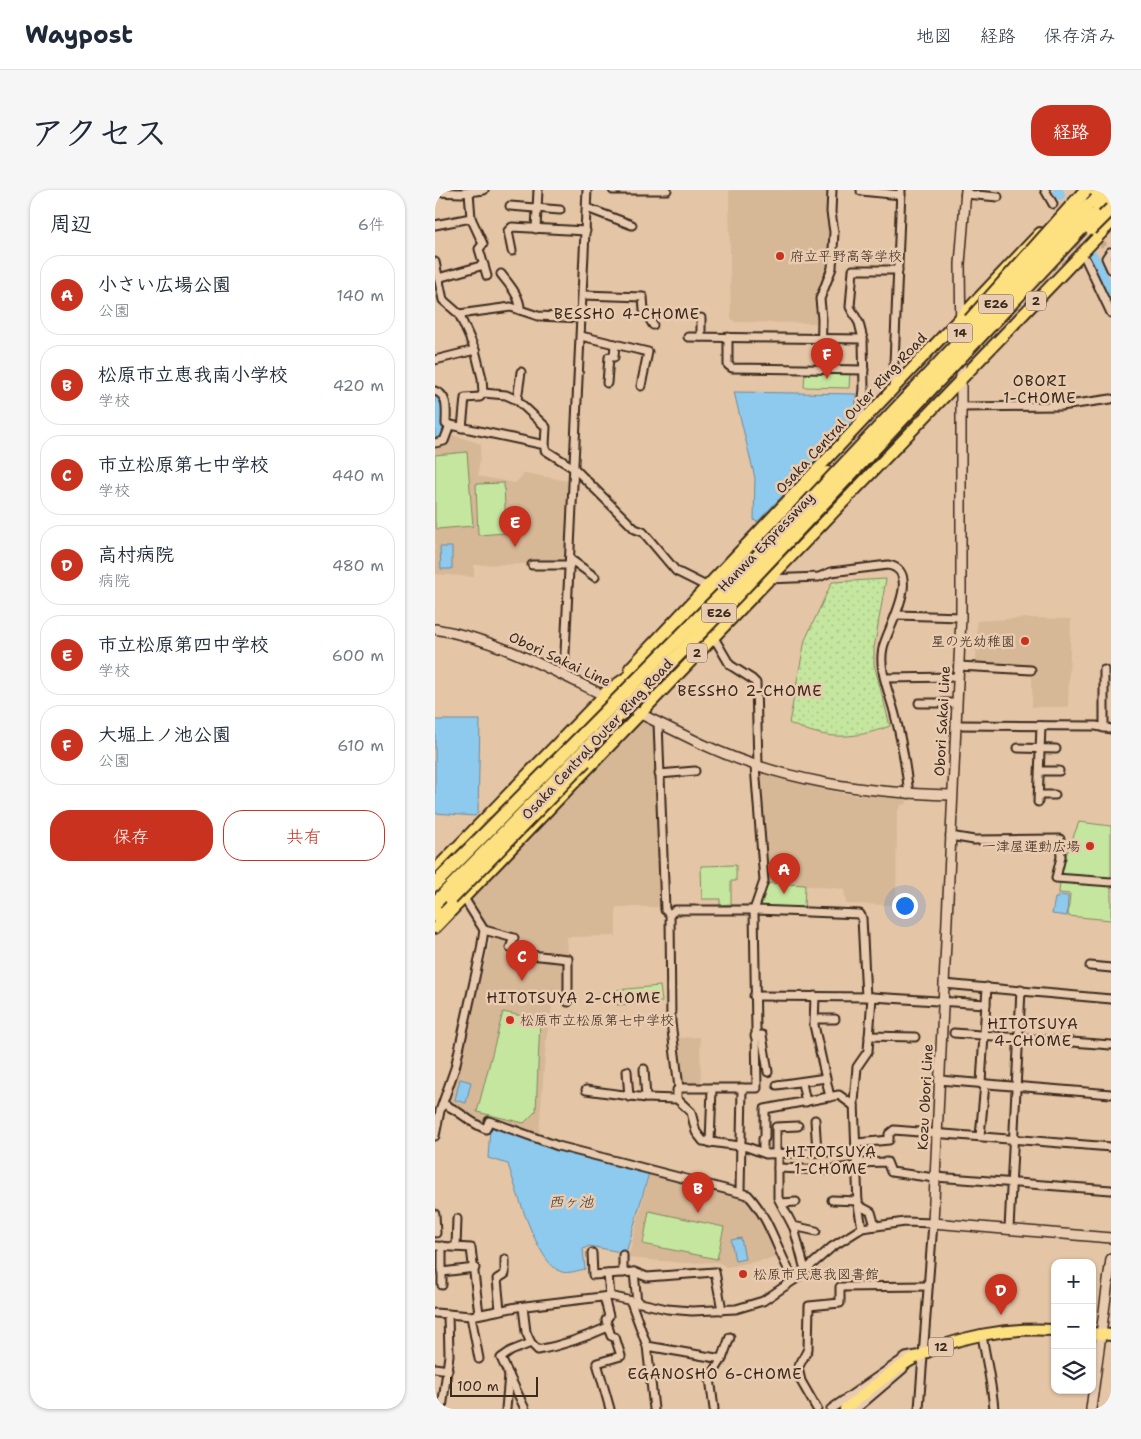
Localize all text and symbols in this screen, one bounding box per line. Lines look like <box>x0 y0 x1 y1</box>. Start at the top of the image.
text: Waypost <box>25 19 133 51</box>
text: 地図 <box>916 24 952 48</box>
text: 経路 <box>980 24 1016 48</box>
text: 保存済み <box>1044 24 1116 48</box>
button: 経路 <box>1031 105 1111 156</box>
text: アクセス <box>30 109 168 156</box>
text: 周辺 <box>50 210 92 238</box>
text: 6件 <box>358 214 385 235</box>
place label: 府立平野高等学校 <box>790 247 902 265</box>
marker: 府立平野高等学校 <box>774 250 786 262</box>
text: 小さい広場公園 <box>98 272 231 297</box>
text: A <box>61 285 73 306</box>
text: 140 m <box>337 285 384 306</box>
road number: 2 <box>1026 292 1046 310</box>
road number: E26 <box>979 295 1013 314</box>
text: 公園 <box>98 300 130 321</box>
district label: BESSHO 4-CHOME <box>554 304 700 324</box>
road number: 14 <box>947 324 973 342</box>
street label: Osaka Central Outer Ring Road <box>772 329 930 497</box>
pin: F <box>811 338 843 379</box>
text: 松原市立恵我南小学校 <box>98 362 288 387</box>
district label: OBORI 1-CHOME <box>1003 371 1077 408</box>
text: B <box>62 375 72 396</box>
text: 420 m <box>333 375 384 396</box>
text: 学校 <box>98 390 130 411</box>
text: 市立松原第七中学校 <box>98 452 269 477</box>
text: C <box>62 465 72 486</box>
text: 440 m <box>332 465 384 486</box>
text: 学校 <box>98 480 130 501</box>
street label: Hanwa Expressway <box>714 488 818 596</box>
pin: E <box>499 506 531 547</box>
text: 高村病院 <box>98 542 174 567</box>
text: D <box>61 555 73 576</box>
text: 480 m <box>332 555 384 576</box>
text: 病院 <box>98 570 130 591</box>
road number: E26 <box>701 603 737 622</box>
street label: Obori Sakai Line <box>506 628 614 691</box>
text: 市立松原第四中学校 <box>98 632 269 657</box>
place label: 星の光幼稚園 <box>931 632 1015 650</box>
marker: 星の光幼稚園 <box>1019 635 1031 647</box>
road number: 2 <box>687 643 707 662</box>
text: E <box>62 645 72 666</box>
text: 600 m <box>332 645 384 666</box>
street label: Osaka Central Outer Ring Road <box>518 655 676 823</box>
text: 学校 <box>98 660 130 681</box>
street label: Obori Sakai Line <box>930 665 954 777</box>
district label: BESSHO 2-CHOME <box>677 681 823 701</box>
text: 大堀上ノ池公園 <box>98 722 231 747</box>
text: F <box>62 735 72 756</box>
text: 610 m <box>337 735 384 756</box>
text: 公園 <box>98 750 130 771</box>
button: 保存 <box>50 810 213 861</box>
button: 共有 <box>223 810 385 861</box>
place label: 一津屋運動広場 <box>982 837 1080 855</box>
marker: 一津屋運動広場 <box>1084 840 1096 852</box>
pin: A <box>768 853 800 894</box>
your location <box>892 893 918 919</box>
pin: C <box>506 940 538 981</box>
district label: HITOTSUYA 2-CHOME <box>487 988 661 1008</box>
place label: 松原市立松原第七中学校 <box>520 1011 674 1029</box>
marker: 松原市立松原第七中学校 <box>504 1014 516 1026</box>
district label: HITOTSUYA 4-CHOME <box>987 1014 1079 1051</box>
street label: Kozu Obori Line <box>913 1043 937 1151</box>
district label: HITOTSUYA 1-CHOME <box>785 1142 877 1179</box>
pin: B <box>682 1172 714 1213</box>
water label: 西ヶ池 <box>548 1192 594 1212</box>
map controls <box>1051 1259 1096 1394</box>
button: + <box>1051 1259 1096 1304</box>
place label: 松原市民恵我図書館 <box>753 1265 879 1283</box>
marker: 松原市民恵我図書館 <box>737 1268 749 1280</box>
pin: D <box>985 1274 1017 1315</box>
button: − <box>1051 1304 1096 1349</box>
road number: 12 <box>929 1338 953 1356</box>
button: layers <box>1051 1349 1096 1394</box>
district label: EGANOSHO 6-CHOME <box>627 1364 803 1384</box>
scale bar <box>450 1374 537 1397</box>
text: 100 m <box>457 1377 499 1395</box>

